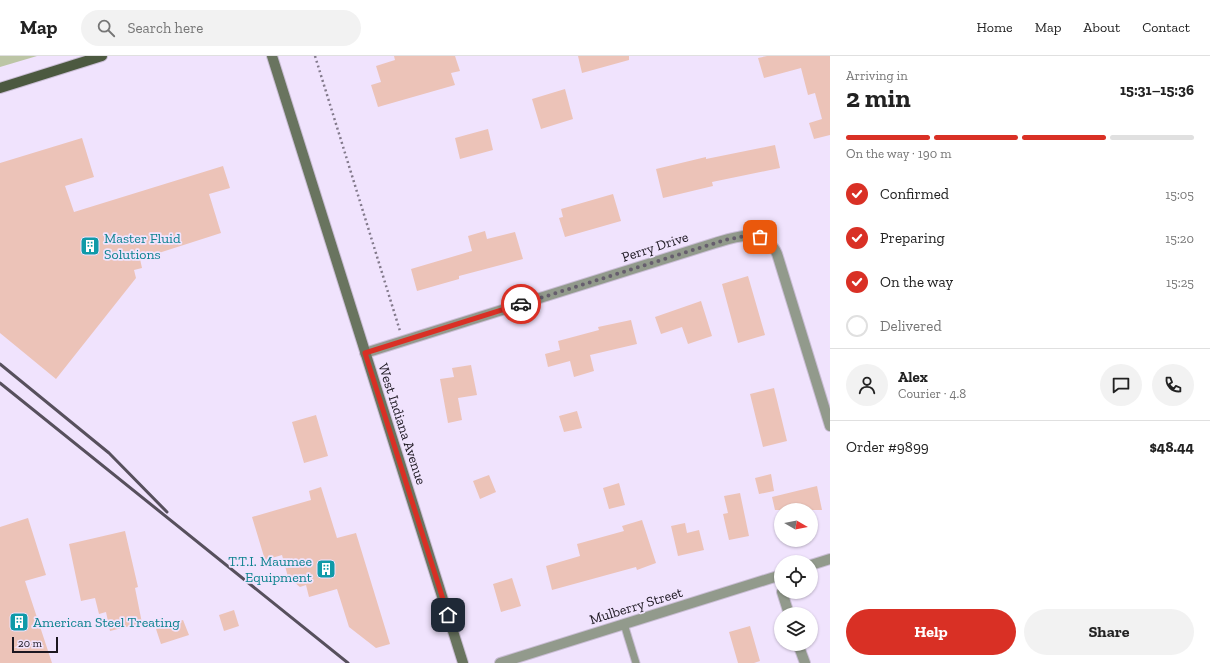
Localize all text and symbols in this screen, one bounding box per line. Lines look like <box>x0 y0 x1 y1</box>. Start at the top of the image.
search box <box>81 10 361 46</box>
text: Map <box>20 16 57 39</box>
icon: search <box>95 17 117 39</box>
text: Search here <box>127 19 203 37</box>
text: Home <box>977 19 1013 36</box>
text: Map <box>1035 19 1061 36</box>
text: About <box>1083 19 1120 36</box>
text: Contact <box>1142 19 1190 36</box>
text: Arriving in <box>846 68 908 83</box>
text: 15:31–15:36 <box>1120 81 1194 99</box>
text: 2 min <box>846 82 911 114</box>
text: On the way · 190 m <box>846 146 951 161</box>
icon: check <box>846 183 868 205</box>
text: Confirmed <box>880 185 949 203</box>
text: 15:05 <box>1165 187 1194 202</box>
pin <box>743 220 777 254</box>
icon: bag <box>749 226 771 248</box>
icon: check <box>846 227 868 249</box>
street label: Perry Drive <box>620 228 691 266</box>
text: Preparing <box>880 229 945 247</box>
place label: Master Fluid Solutions <box>104 230 181 263</box>
text: 15:20 <box>1165 231 1194 246</box>
building icon: Master Fluid Solutions <box>79 235 101 257</box>
icon: check <box>846 271 868 293</box>
text: On the way <box>880 273 953 291</box>
text: 15:25 <box>1166 275 1194 290</box>
courier <box>501 284 541 324</box>
icon: car <box>510 293 532 315</box>
text: Delivered <box>880 317 942 335</box>
street label: West Indiana Avenue <box>374 361 430 487</box>
button: person <box>846 364 888 406</box>
button: chat <box>1100 364 1142 406</box>
button: phone <box>1152 364 1194 406</box>
text: Alex <box>898 368 928 386</box>
text: Courier · 4.8 <box>898 386 966 401</box>
text: Order #9899 <box>846 438 929 456</box>
text: $48.44 <box>1149 438 1194 456</box>
north arrow <box>774 503 818 547</box>
map controls <box>774 503 818 651</box>
place label: T.T.I. Maumee Equipment <box>228 553 313 586</box>
button: locate <box>774 555 818 599</box>
building icon: T.T.I. Maumee Equipment <box>315 558 337 580</box>
street label: Mulberry Street <box>587 584 685 628</box>
pin <box>431 598 465 632</box>
icon: home <box>437 604 459 626</box>
button: layers <box>774 607 818 651</box>
button: Help <box>846 609 1016 655</box>
button: Share <box>1024 609 1194 655</box>
building icon: American Steel Treating <box>8 611 30 633</box>
place label: American Steel Treating <box>33 614 180 631</box>
scale bar <box>12 635 58 654</box>
text: 20 m <box>18 637 42 650</box>

